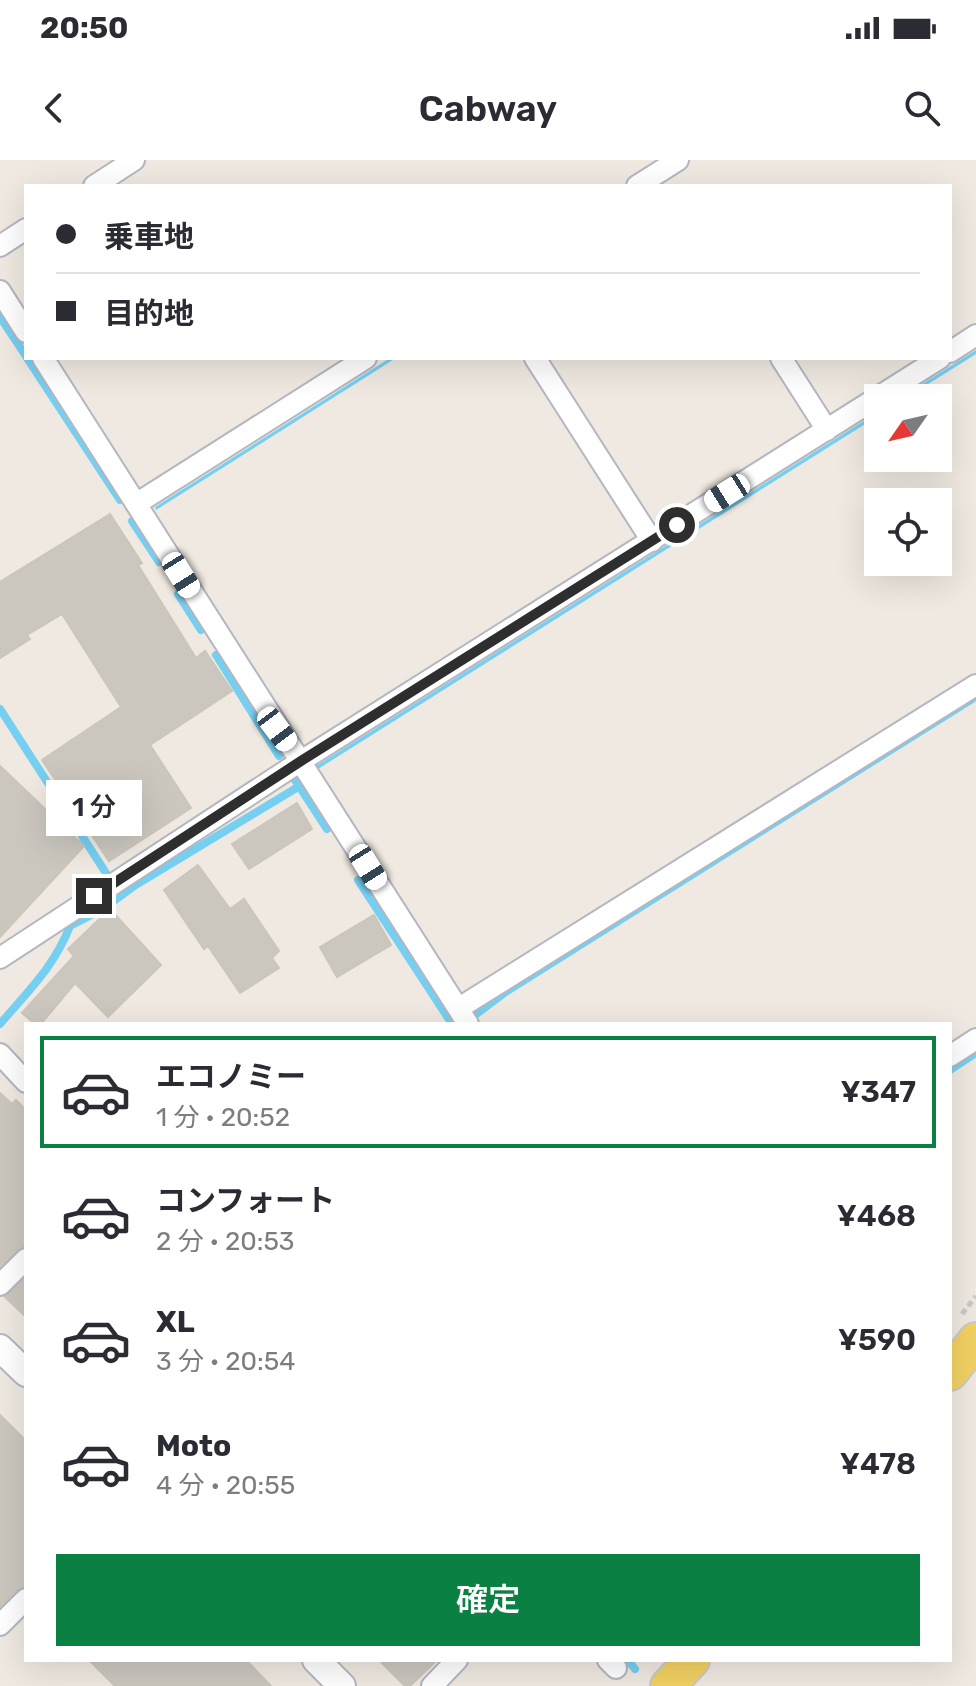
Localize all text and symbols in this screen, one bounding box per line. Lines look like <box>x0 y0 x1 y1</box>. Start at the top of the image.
text: 20:50 <box>40 10 128 46</box>
icon: back <box>32 86 76 130</box>
icon: search <box>900 86 944 130</box>
text: Cabway <box>419 87 557 130</box>
text: 乗車地 <box>104 219 194 255</box>
text: 目的地 <box>104 296 194 332</box>
north arrow <box>864 384 952 472</box>
map controls <box>864 384 952 576</box>
car <box>700 470 754 516</box>
button: locate <box>864 488 952 576</box>
route start <box>659 507 695 543</box>
car <box>158 548 204 602</box>
car <box>253 703 301 755</box>
callout: 1 分 <box>46 780 142 836</box>
text: 1 分 <box>72 792 116 823</box>
car <box>345 840 391 894</box>
route end <box>76 878 112 914</box>
icon: car <box>60 1056 132 1128</box>
text: エコノミー <box>156 1059 306 1095</box>
text: ¥347 <box>841 1074 916 1110</box>
text: 1 分 · 20:52 <box>156 1102 290 1133</box>
icon: car <box>60 1180 132 1252</box>
text: コンフォート <box>156 1183 335 1219</box>
text: ¥468 <box>837 1198 916 1234</box>
text: 2 分 · 20:53 <box>156 1226 294 1257</box>
icon: car <box>60 1304 132 1376</box>
text: XL <box>156 1304 195 1340</box>
text: ¥590 <box>838 1322 916 1358</box>
text: 3 分 · 20:54 <box>156 1346 295 1377</box>
icon: car <box>60 1428 132 1500</box>
text: Moto <box>156 1428 231 1464</box>
text: ¥478 <box>840 1446 916 1482</box>
text: 4 分 · 20:55 <box>156 1470 295 1501</box>
button: 確定 <box>56 1554 920 1646</box>

